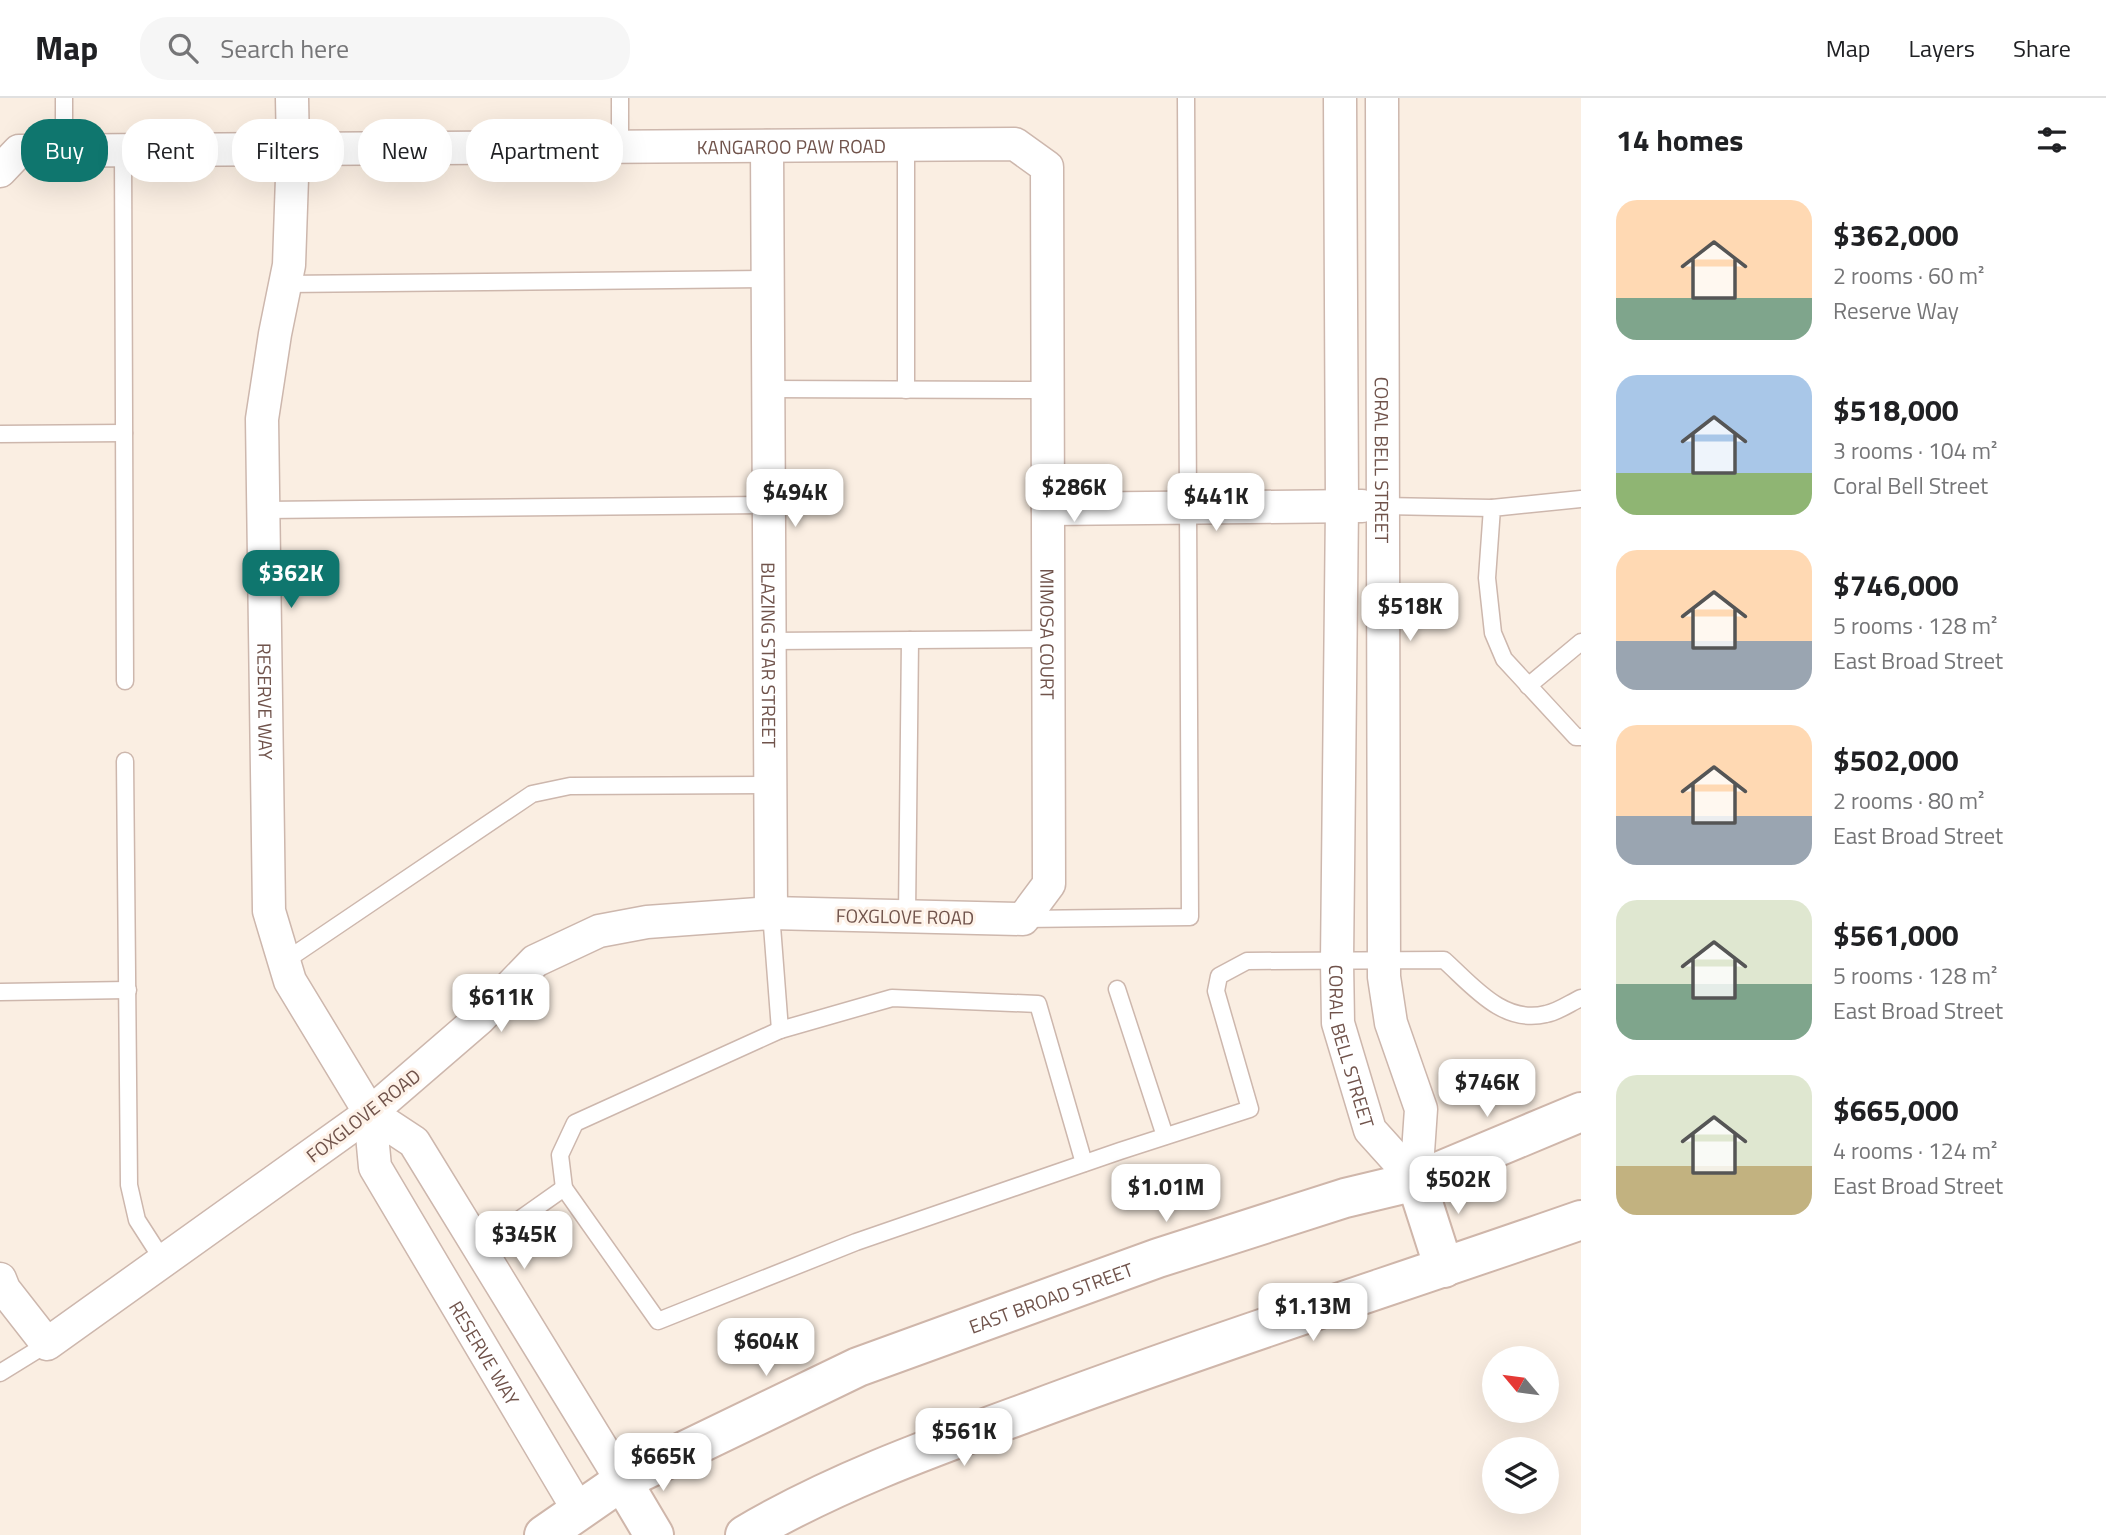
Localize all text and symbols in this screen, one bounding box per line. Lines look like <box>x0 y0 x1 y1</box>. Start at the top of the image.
search box <box>140 17 630 80</box>
text: Map <box>35 23 98 73</box>
icon: search <box>164 29 202 67</box>
text: Search here <box>220 29 349 68</box>
text: Map <box>1826 30 1871 66</box>
text: Layers <box>1909 30 1975 66</box>
text: Share <box>2013 30 2071 66</box>
text: 14 homes <box>1616 117 1743 163</box>
chip: Buy <box>21 119 108 182</box>
chip: Rent <box>122 119 218 182</box>
chip: Filters <box>232 119 344 182</box>
chip: New <box>358 119 452 182</box>
chip: Apartment <box>466 119 623 182</box>
icon: filters <box>2033 121 2071 159</box>
street label: KANGAROO PAW ROAD <box>697 130 886 161</box>
text: $362,000 <box>1833 212 1959 258</box>
icon: home <box>1672 228 1756 312</box>
text: 2 rooms · 60 m² <box>1833 258 1984 293</box>
text: Reserve Way <box>1833 293 1959 328</box>
street label: CORAL BELL STREET <box>1368 377 1398 543</box>
text: $518,000 <box>1833 387 1959 433</box>
icon: home <box>1672 403 1756 487</box>
text: 3 rooms · 104 m² <box>1833 433 1997 468</box>
pin: $286K <box>1025 464 1123 524</box>
text: Coral Bell Street <box>1833 468 1988 503</box>
text: $286K <box>1041 469 1107 504</box>
pin: $494K <box>746 470 844 529</box>
text: $494K <box>762 474 828 509</box>
pin: $441K <box>1167 474 1265 533</box>
text: $441K <box>1183 478 1249 513</box>
pin: $362K <box>242 550 340 610</box>
text: $362K <box>258 555 324 590</box>
street label: BLAZING STAR STREET <box>755 562 785 748</box>
text: $746,000 <box>1833 562 1959 608</box>
street label: MIMOSA COURT <box>1034 568 1063 700</box>
icon: home <box>1672 578 1756 662</box>
pin: $518K <box>1361 584 1459 643</box>
text: $518K <box>1377 588 1443 623</box>
text: 5 rooms · 128 m² <box>1833 608 1997 643</box>
street label: RESERVE WAY <box>251 643 281 761</box>
text: East Broad Street <box>1833 643 2003 678</box>
text: $502,000 <box>1833 737 1959 783</box>
icon: home <box>1672 753 1756 837</box>
text: 2 rooms · 80 m² <box>1833 783 1984 818</box>
text: East Broad Street <box>1833 818 2003 853</box>
street label: FOXGLOVE ROAD <box>836 900 974 932</box>
text: $561,000 <box>1833 912 1959 958</box>
icon: home <box>1672 928 1756 1012</box>
text: 5 rooms · 128 m² <box>1833 958 1997 993</box>
street label: CORAL BELL STREET <box>1323 964 1383 1131</box>
pin: $611K <box>452 974 550 1034</box>
text: $611K <box>468 979 534 1014</box>
text: East Broad Street <box>1833 993 2003 1028</box>
pin: $746K <box>1438 1060 1536 1119</box>
street label: FOXGLOVE ROAD <box>300 1061 426 1169</box>
text: $746K <box>1454 1064 1520 1099</box>
text: $665,000 <box>1833 1087 1959 1133</box>
icon: home <box>1672 1103 1756 1187</box>
text: 4 rooms · 124 m² <box>1833 1133 1997 1168</box>
pin: $502K <box>1409 1156 1507 1216</box>
text: $502K <box>1425 1161 1491 1196</box>
pin: $1.01M <box>1109 1164 1223 1224</box>
text: East Broad Street <box>1833 1168 2003 1203</box>
text: $1.01M <box>1127 1169 1205 1204</box>
pin: $345K <box>475 1212 573 1271</box>
text: $345K <box>491 1216 557 1251</box>
street label: EAST BROAD STREET <box>965 1254 1137 1340</box>
pin: $1.13M <box>1256 1284 1370 1343</box>
text: $1.13M <box>1274 1288 1352 1323</box>
street label: RESERVE WAY <box>443 1295 528 1411</box>
pin: $604K <box>717 1318 815 1378</box>
text: $604K <box>733 1323 799 1358</box>
north arrow <box>1482 1346 1559 1423</box>
map controls <box>1482 1346 1559 1514</box>
pin: $561K <box>915 1408 1013 1468</box>
text: $561K <box>931 1413 997 1448</box>
pin: $665K <box>614 1434 712 1493</box>
button: layers <box>1482 1437 1559 1514</box>
text: $665K <box>630 1438 696 1473</box>

